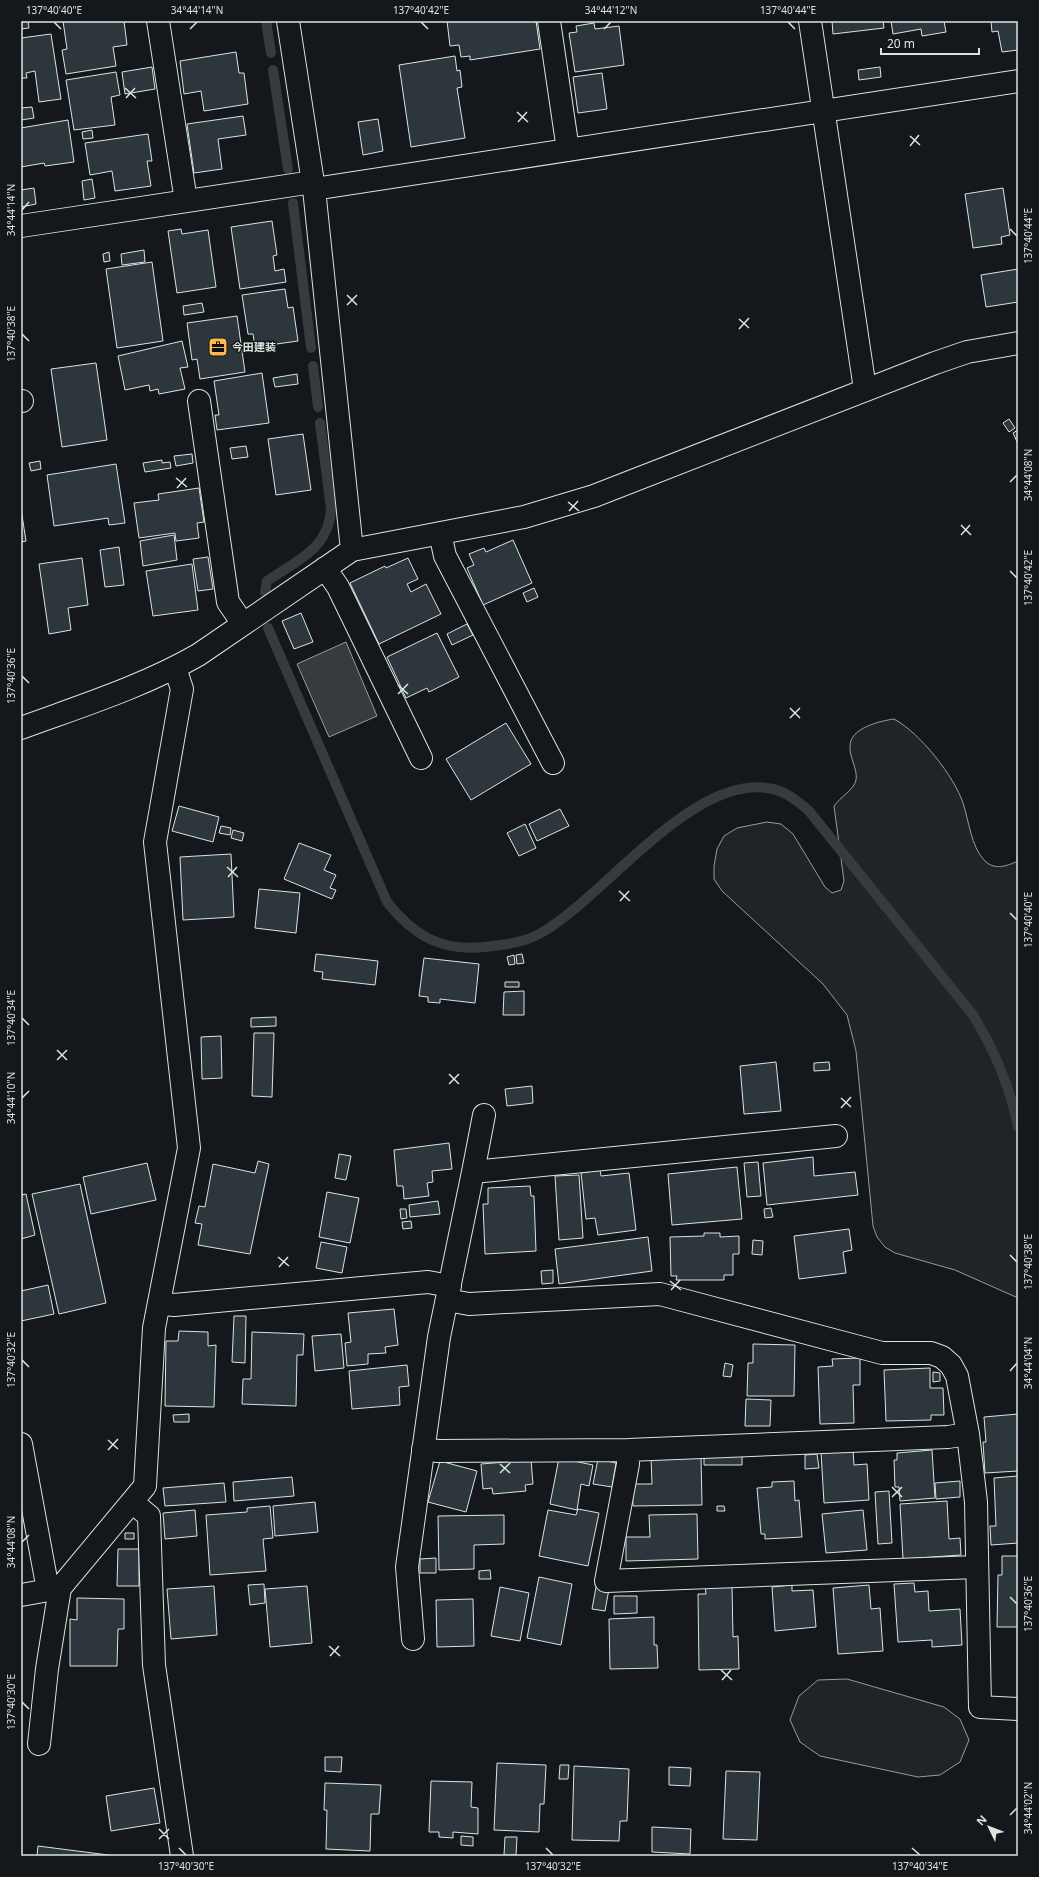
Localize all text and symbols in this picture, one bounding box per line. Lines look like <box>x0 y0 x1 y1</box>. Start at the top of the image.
text: 137°40'40"E <box>26 3 82 17</box>
text: 34°44'14"N <box>171 3 223 17</box>
text: 137°40'42"E <box>393 3 449 17</box>
text: 34°44'12"N <box>585 3 637 17</box>
text: 137°40'44"E <box>760 3 816 17</box>
scale bar <box>881 30 979 56</box>
text: 20 m <box>887 35 915 52</box>
text: 34°44'14"N <box>4 184 18 236</box>
text: 137°40'44"E <box>1021 208 1035 264</box>
text: 137°40'38"E <box>4 306 18 362</box>
office icon: 今田建装 <box>207 336 229 358</box>
place label: 今田建装 <box>232 339 276 354</box>
text: 34°44'08"N <box>1021 449 1035 501</box>
text: 137°40'42"E <box>1021 550 1035 606</box>
text: 137°40'36"E <box>4 648 18 704</box>
text: 137°40'40"E <box>1021 892 1035 948</box>
text: 137°40'34"E <box>4 990 18 1046</box>
text: 34°44'10"N <box>4 1072 18 1124</box>
text: 137°40'38"E <box>1021 1234 1035 1290</box>
text: 137°40'32"E <box>4 1332 18 1388</box>
text: 34°44'04"N <box>1021 1337 1035 1389</box>
text: 34°44'08"N <box>4 1516 18 1568</box>
text: 137°40'36"E <box>1021 1576 1035 1632</box>
text: 137°40'30"E <box>4 1674 18 1730</box>
text: 34°44'02"N <box>1021 1782 1035 1834</box>
north arrow <box>969 1807 1009 1847</box>
text: N <box>973 1811 990 1828</box>
text: 137°40'30"E <box>158 1859 214 1873</box>
text: 137°40'32"E <box>525 1859 581 1873</box>
text: 137°40'34"E <box>892 1859 948 1873</box>

